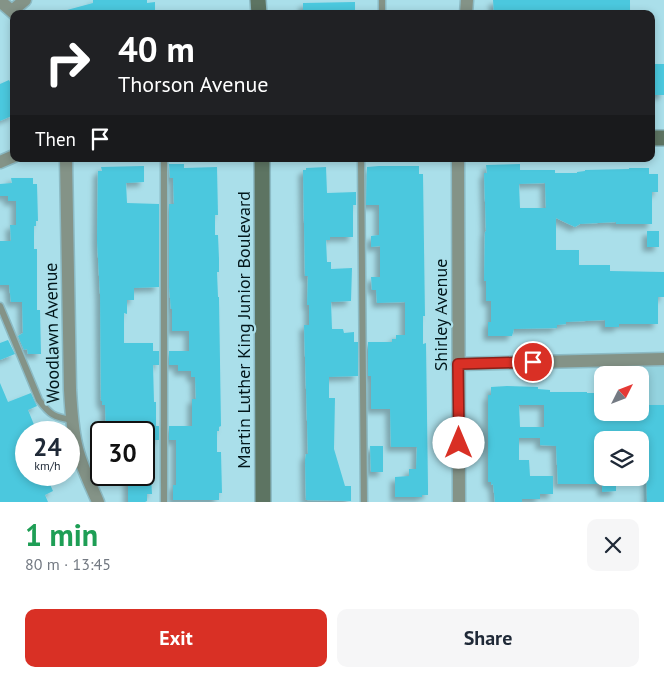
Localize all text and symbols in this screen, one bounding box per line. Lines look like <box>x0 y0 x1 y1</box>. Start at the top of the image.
text: 40 m <box>118 26 195 72</box>
icon: right <box>35 30 100 95</box>
text: Thorson Avenue <box>118 70 268 98</box>
icon: arrive <box>86 125 114 153</box>
text: Then <box>35 127 76 151</box>
street label: Martin Luther King Junior Boulevard <box>232 191 255 469</box>
street label: Shirley Avenue <box>429 259 452 371</box>
street label: Woodlawn Avenue <box>39 262 64 404</box>
pin <box>512 341 554 383</box>
icon: arrive <box>519 348 547 376</box>
north arrow <box>594 366 649 421</box>
map controls <box>594 366 649 486</box>
position arrow <box>432 416 484 468</box>
speed limit sign: 30 <box>90 421 155 486</box>
text: 24 <box>33 431 62 463</box>
button: layers <box>594 431 649 486</box>
text: km/h <box>34 458 61 473</box>
text: 1 min <box>25 515 98 554</box>
button: close <box>587 519 639 571</box>
text: 80 m · 13:45 <box>25 554 111 574</box>
button: Exit <box>25 609 327 667</box>
button: Share <box>337 609 639 667</box>

